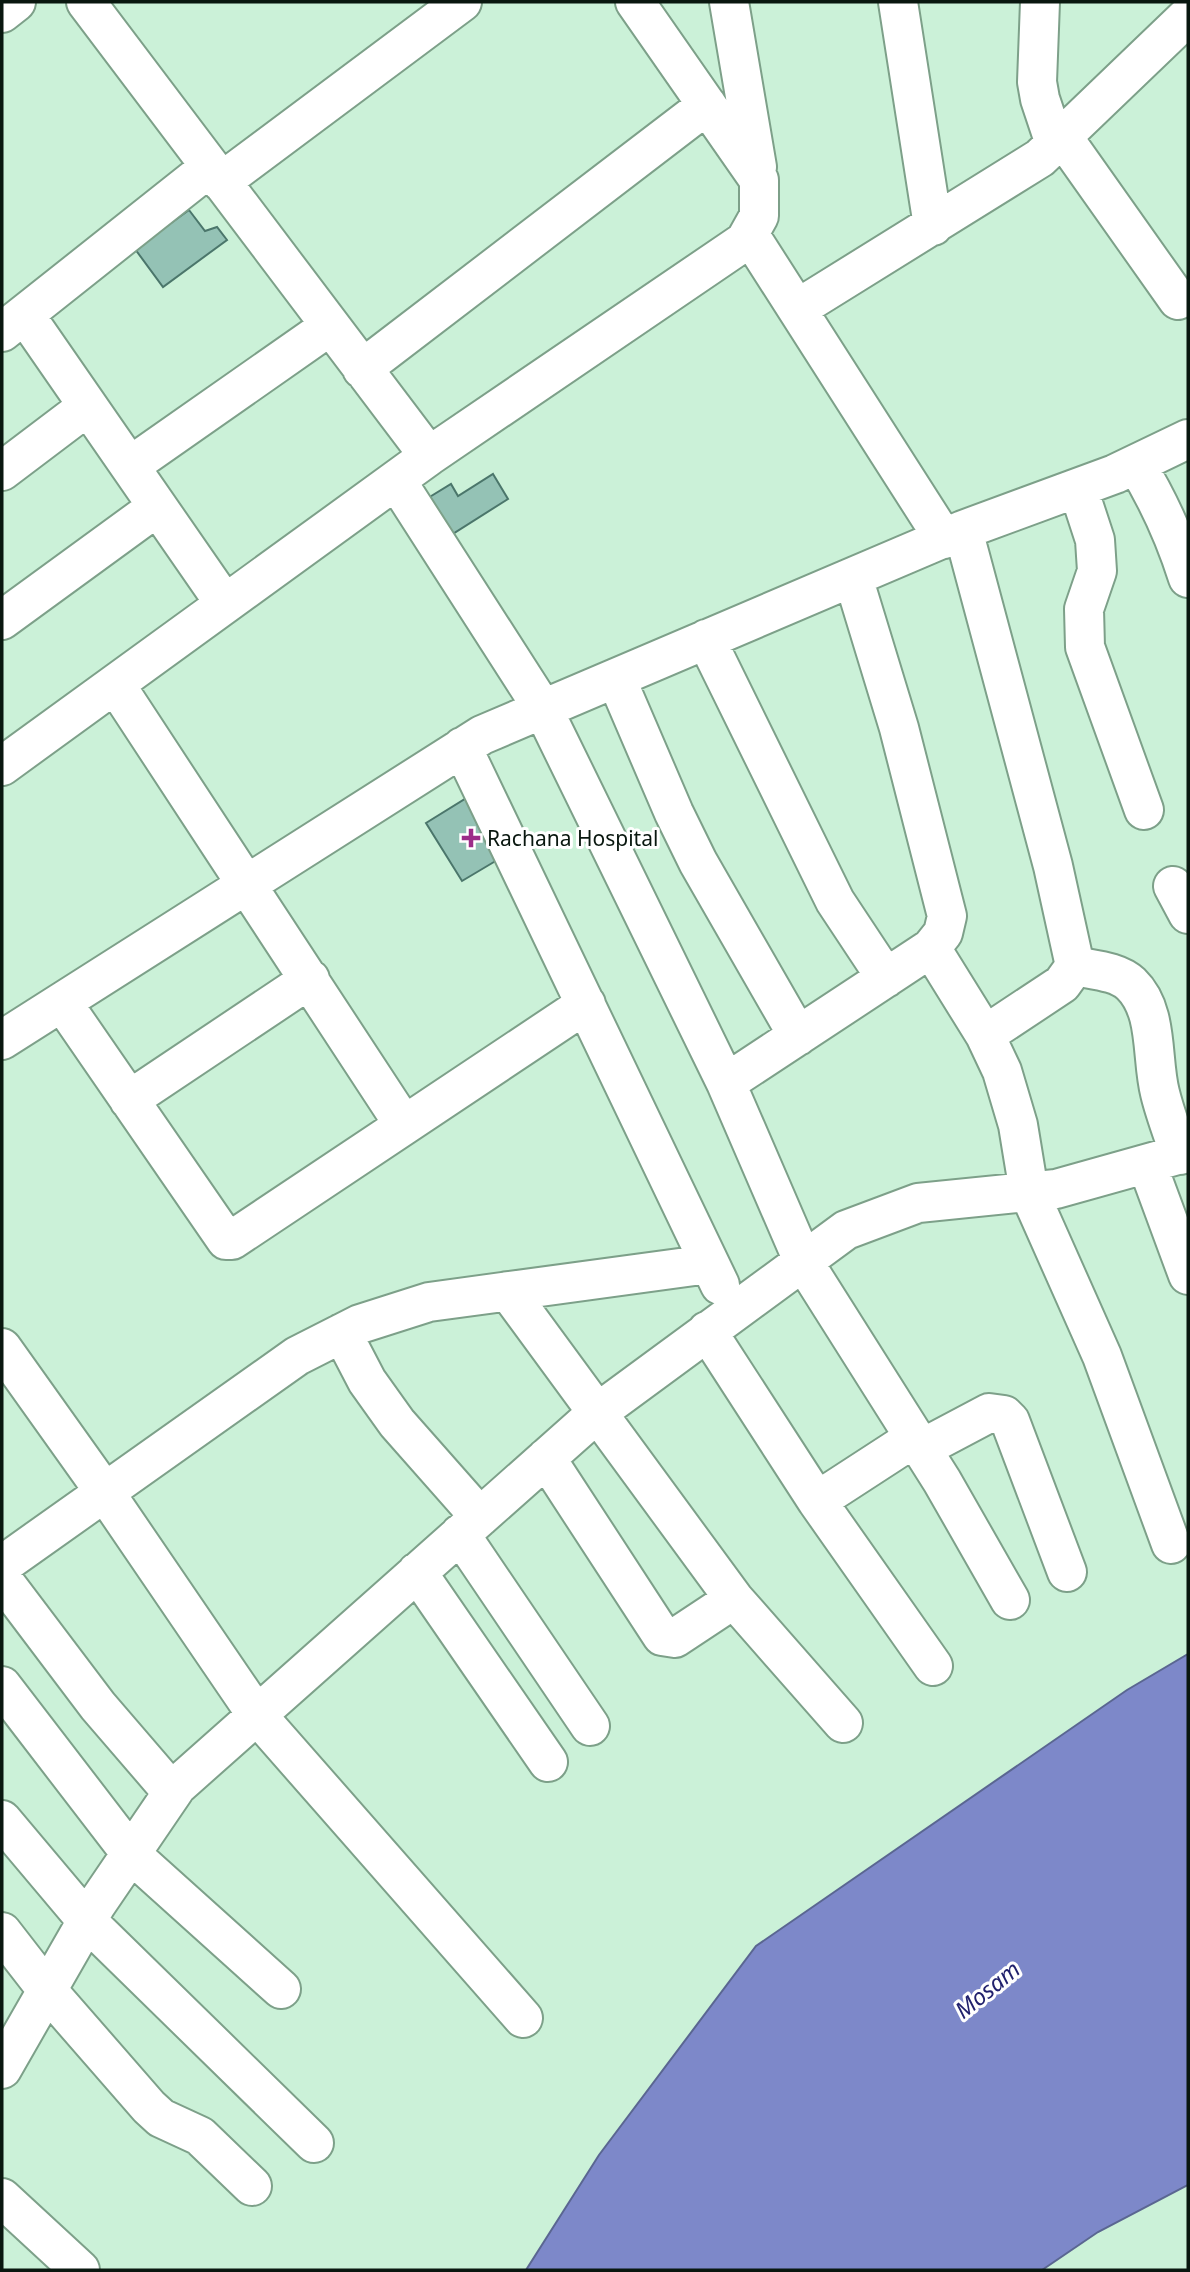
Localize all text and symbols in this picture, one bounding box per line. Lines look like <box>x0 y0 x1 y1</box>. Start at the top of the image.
place label: Rachana Hospital <box>487 824 658 852</box>
marker: Rachana Hospital <box>461 828 481 848</box>
water label: Mosam <box>948 1953 1026 2025</box>

